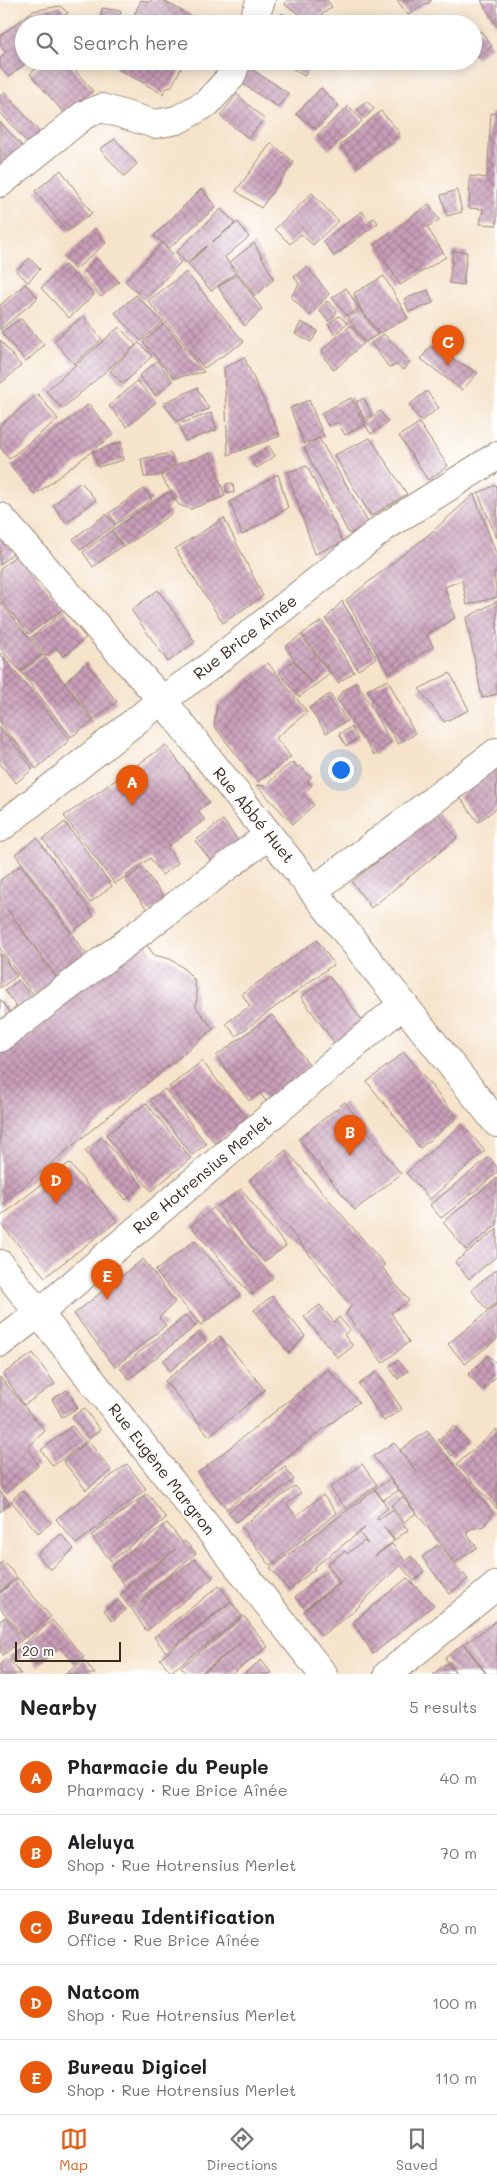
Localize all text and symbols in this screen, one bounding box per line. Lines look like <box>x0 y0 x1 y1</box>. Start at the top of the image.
search box <box>15 15 482 70</box>
icon: search <box>33 29 61 57</box>
text: Search here <box>73 30 189 55</box>
pin: C <box>432 325 464 366</box>
street label: Rue Brice Aînée <box>189 590 301 684</box>
your location <box>328 757 354 783</box>
street label: Rue Abbé Huet <box>209 762 300 867</box>
pin: A <box>116 765 148 806</box>
street label: Rue Hotrensius Merlet <box>128 1109 275 1238</box>
pin: B <box>334 1115 366 1156</box>
pin: D <box>40 1163 72 1204</box>
pin: E <box>91 1259 123 1300</box>
street label: Rue Eugène Margron <box>104 1399 220 1539</box>
scale bar <box>15 1639 121 1662</box>
text: 20 m <box>22 1641 54 1660</box>
text: Nearby <box>20 1693 97 1720</box>
text: 5 results <box>409 1696 477 1717</box>
text: Pharmacie du Peuple <box>67 1754 269 1779</box>
text: A <box>30 1767 42 1788</box>
text: 40 m <box>440 1767 477 1788</box>
text: Pharmacy · Rue Brice Aînée <box>67 1779 288 1800</box>
text: Aleluya <box>67 1829 135 1854</box>
text: B <box>31 1842 41 1863</box>
text: 70 m <box>440 1842 477 1863</box>
text: Shop · Rue Hotrensius Merlet <box>67 1854 296 1875</box>
text: Bureau Identification <box>67 1904 275 1929</box>
text: C <box>30 1917 42 1938</box>
text: 80 m <box>440 1917 477 1938</box>
text: Office · Rue Brice Aînée <box>67 1929 260 1950</box>
text: Natcom <box>67 1979 140 2004</box>
text: D <box>30 1992 42 2013</box>
text: 100 m <box>432 1992 477 2013</box>
text: Shop · Rue Hotrensius Merlet <box>67 2004 296 2025</box>
text: Bureau Digicel <box>67 2054 207 2079</box>
text: E <box>31 2067 41 2088</box>
text: 110 m <box>435 2067 477 2088</box>
text: Shop · Rue Hotrensius Merlet <box>67 2079 296 2100</box>
tab: Map <box>59 2125 88 2174</box>
tab: Directions <box>206 2125 278 2174</box>
tab: Saved <box>396 2125 438 2174</box>

